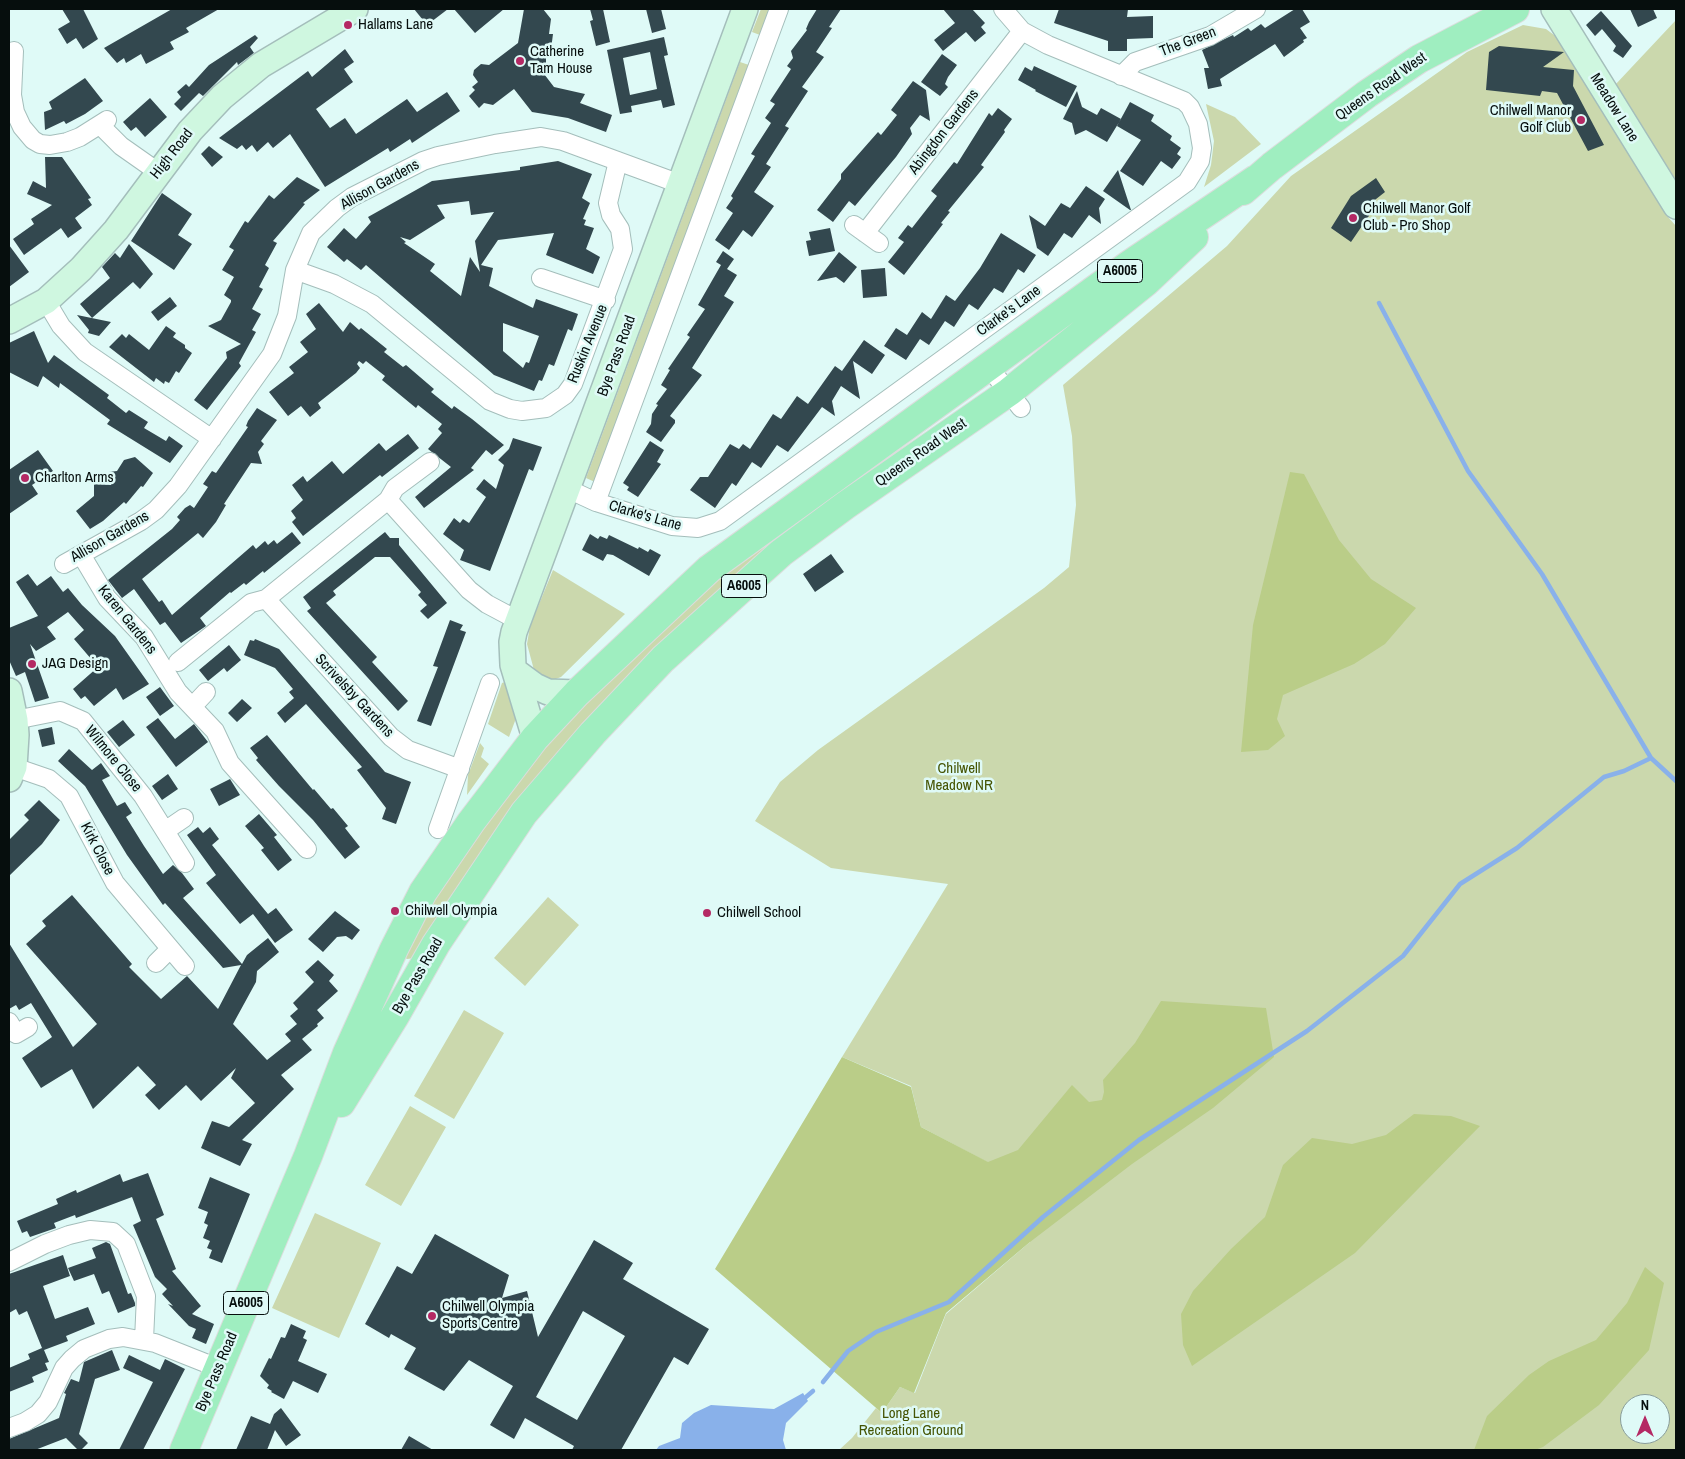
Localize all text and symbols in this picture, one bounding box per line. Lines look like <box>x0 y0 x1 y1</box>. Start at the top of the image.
place label: Hallams Lane <box>358 16 433 34</box>
marker: Hallams Lane <box>342 19 354 31</box>
street label: The Green <box>1157 23 1219 61</box>
place label: Catherine Tam House <box>530 43 592 78</box>
street label: Queens Road West <box>1332 49 1430 125</box>
marker: Catherine Tam House <box>514 55 526 67</box>
street label: Meadow Lane <box>1586 70 1642 146</box>
street label: Abingdon Gardens <box>905 86 983 178</box>
place label: Chilwell Manor Golf Club <box>1490 102 1571 137</box>
marker: Chilwell Manor Golf Club <box>1575 114 1587 126</box>
street label: High Road <box>147 125 197 183</box>
street label: Allison Gardens <box>337 156 423 214</box>
place label: Chilwell Manor Golf Club - Pro Shop <box>1363 200 1470 235</box>
marker: Chilwell Manor Golf Club - Pro Shop <box>1347 212 1359 224</box>
road number: A6005 <box>1098 260 1142 282</box>
street label: Clarke's Lane <box>973 282 1045 340</box>
street label: Ruskin Avenue <box>564 302 612 386</box>
street label: Bye Pass Road <box>594 313 640 399</box>
street label: Queens Road West <box>872 415 970 491</box>
place label: Charlton Arms <box>35 469 114 487</box>
marker: Charlton Arms <box>19 472 31 484</box>
street label: Clarke's Lane <box>607 497 683 535</box>
street label: Allison Gardens <box>68 507 152 567</box>
road number: A6005 <box>722 574 766 598</box>
street label: Karen Gardens <box>94 582 160 658</box>
street label: Scrivelsby Gardens <box>311 651 397 741</box>
place label: JAG Design <box>42 655 108 673</box>
marker: JAG Design <box>26 658 38 670</box>
street label: Wilmore Close <box>81 722 145 796</box>
park label: Chilwell Meadow NR <box>925 760 993 795</box>
street label: Kirk Close <box>76 820 118 878</box>
place label: Chilwell Olympia <box>405 902 497 920</box>
place label: Chilwell School <box>717 904 801 922</box>
marker: Chilwell Olympia <box>389 905 401 917</box>
marker: Chilwell School <box>701 907 713 919</box>
street label: Bye Pass Road <box>389 935 447 1017</box>
road number: A6005 <box>224 1292 268 1315</box>
place label: Chilwell Olympia Sports Centre <box>442 1298 534 1333</box>
marker: Chilwell Olympia Sports Centre <box>426 1310 438 1322</box>
street label: Bye Pass Road <box>192 1329 242 1415</box>
north arrow <box>1620 1394 1670 1444</box>
text: N <box>1641 1396 1649 1414</box>
park label: Long Lane Recreation Ground <box>859 1405 963 1440</box>

